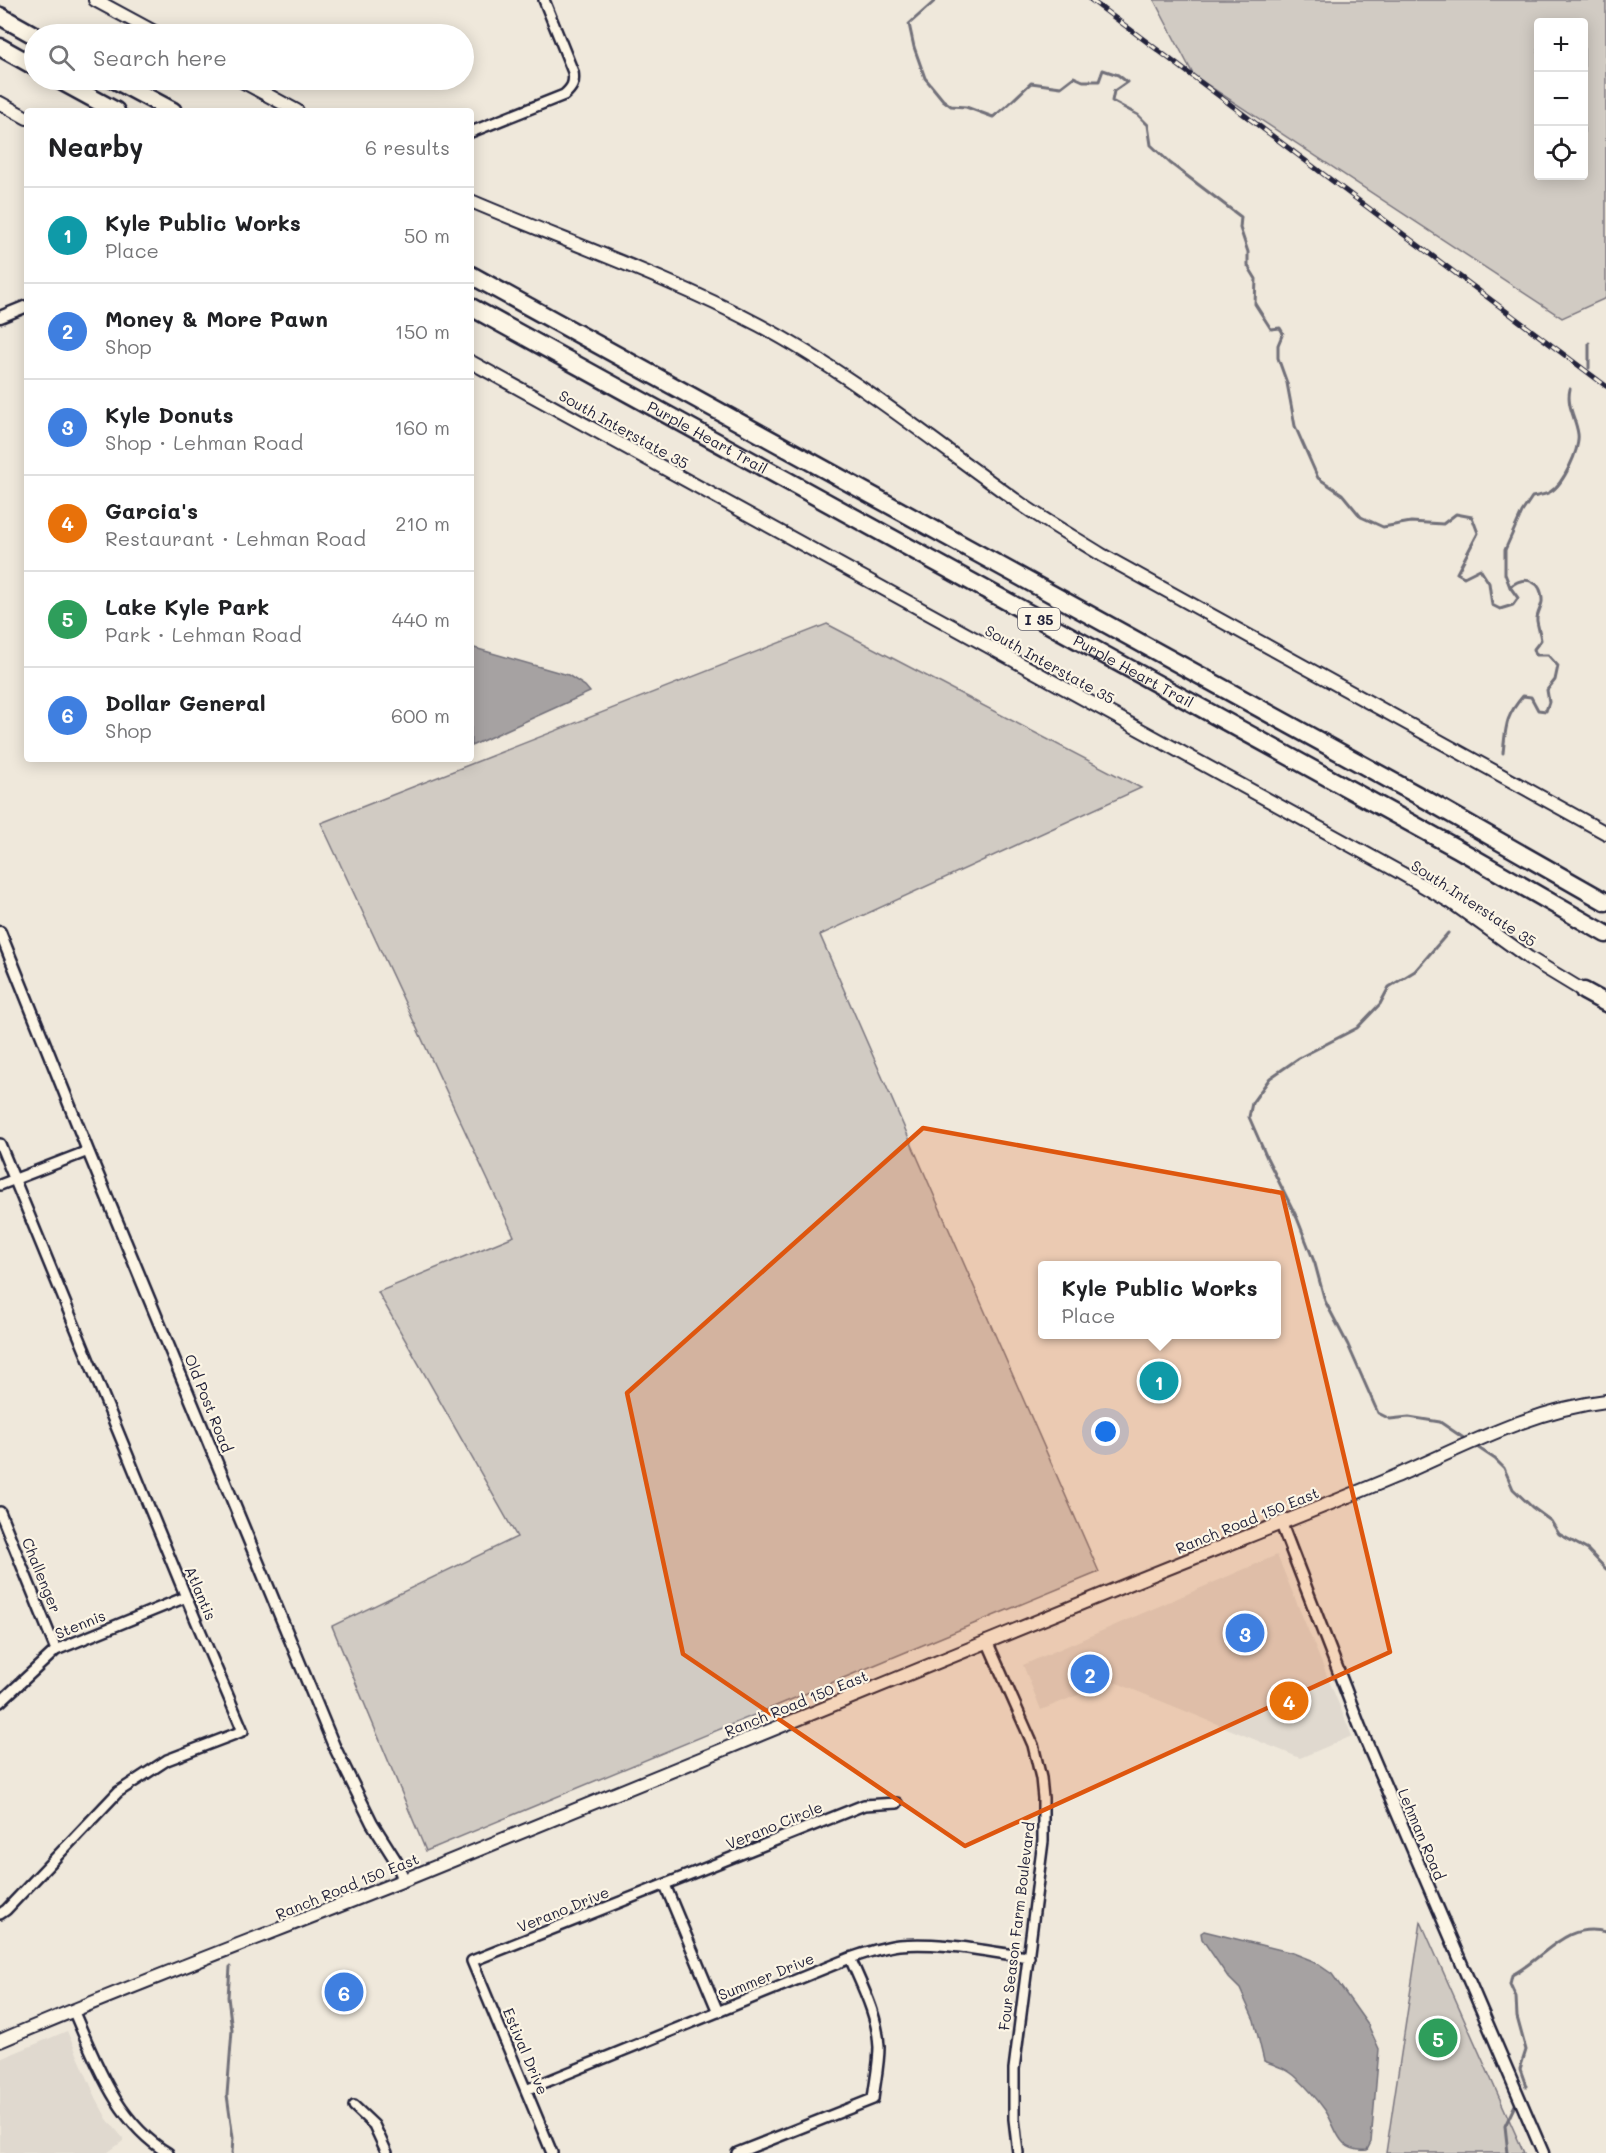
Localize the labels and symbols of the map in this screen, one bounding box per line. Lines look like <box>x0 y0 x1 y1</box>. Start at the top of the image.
street label: South Interstate 35 <box>556 385 692 473</box>
street label: Purple Heart Trail <box>644 396 771 478</box>
road number: I 35 <box>1018 608 1060 630</box>
street label: South Interstate 35 <box>982 620 1118 708</box>
street label: Purple Heart Trail <box>1070 630 1197 712</box>
street label: South Interstate 35 <box>1408 855 1540 951</box>
street label: Old Post Road <box>180 1351 238 1455</box>
pin: 1 <box>1140 1358 1178 1404</box>
your location <box>1091 1417 1120 1446</box>
street label: Ranch Road 150 East <box>1172 1482 1322 1558</box>
street label: Challenger <box>18 1535 66 1615</box>
street label: Atlantis <box>181 1563 221 1623</box>
street label: Stennis <box>52 1605 108 1643</box>
pin: 3 <box>1226 1610 1264 1656</box>
pin: 2 <box>1070 1652 1110 1696</box>
street label: Ranch Road 150 East <box>721 1665 871 1741</box>
pin: 4 <box>1270 1678 1308 1724</box>
street label: Lehman Road <box>1394 1785 1450 1883</box>
street label: Verano Circle <box>723 1797 825 1853</box>
street label: Four Season Farm Boulevard <box>993 1821 1039 2031</box>
street label: Ranch Road 150 East <box>272 1848 422 1924</box>
street label: Verano Drive <box>514 1881 612 1937</box>
street label: Summer Drive <box>715 1948 817 2004</box>
pin: 6 <box>324 1970 364 2014</box>
street label: Estival Drive <box>499 2004 553 2098</box>
pin: 5 <box>1418 2016 1458 2060</box>

